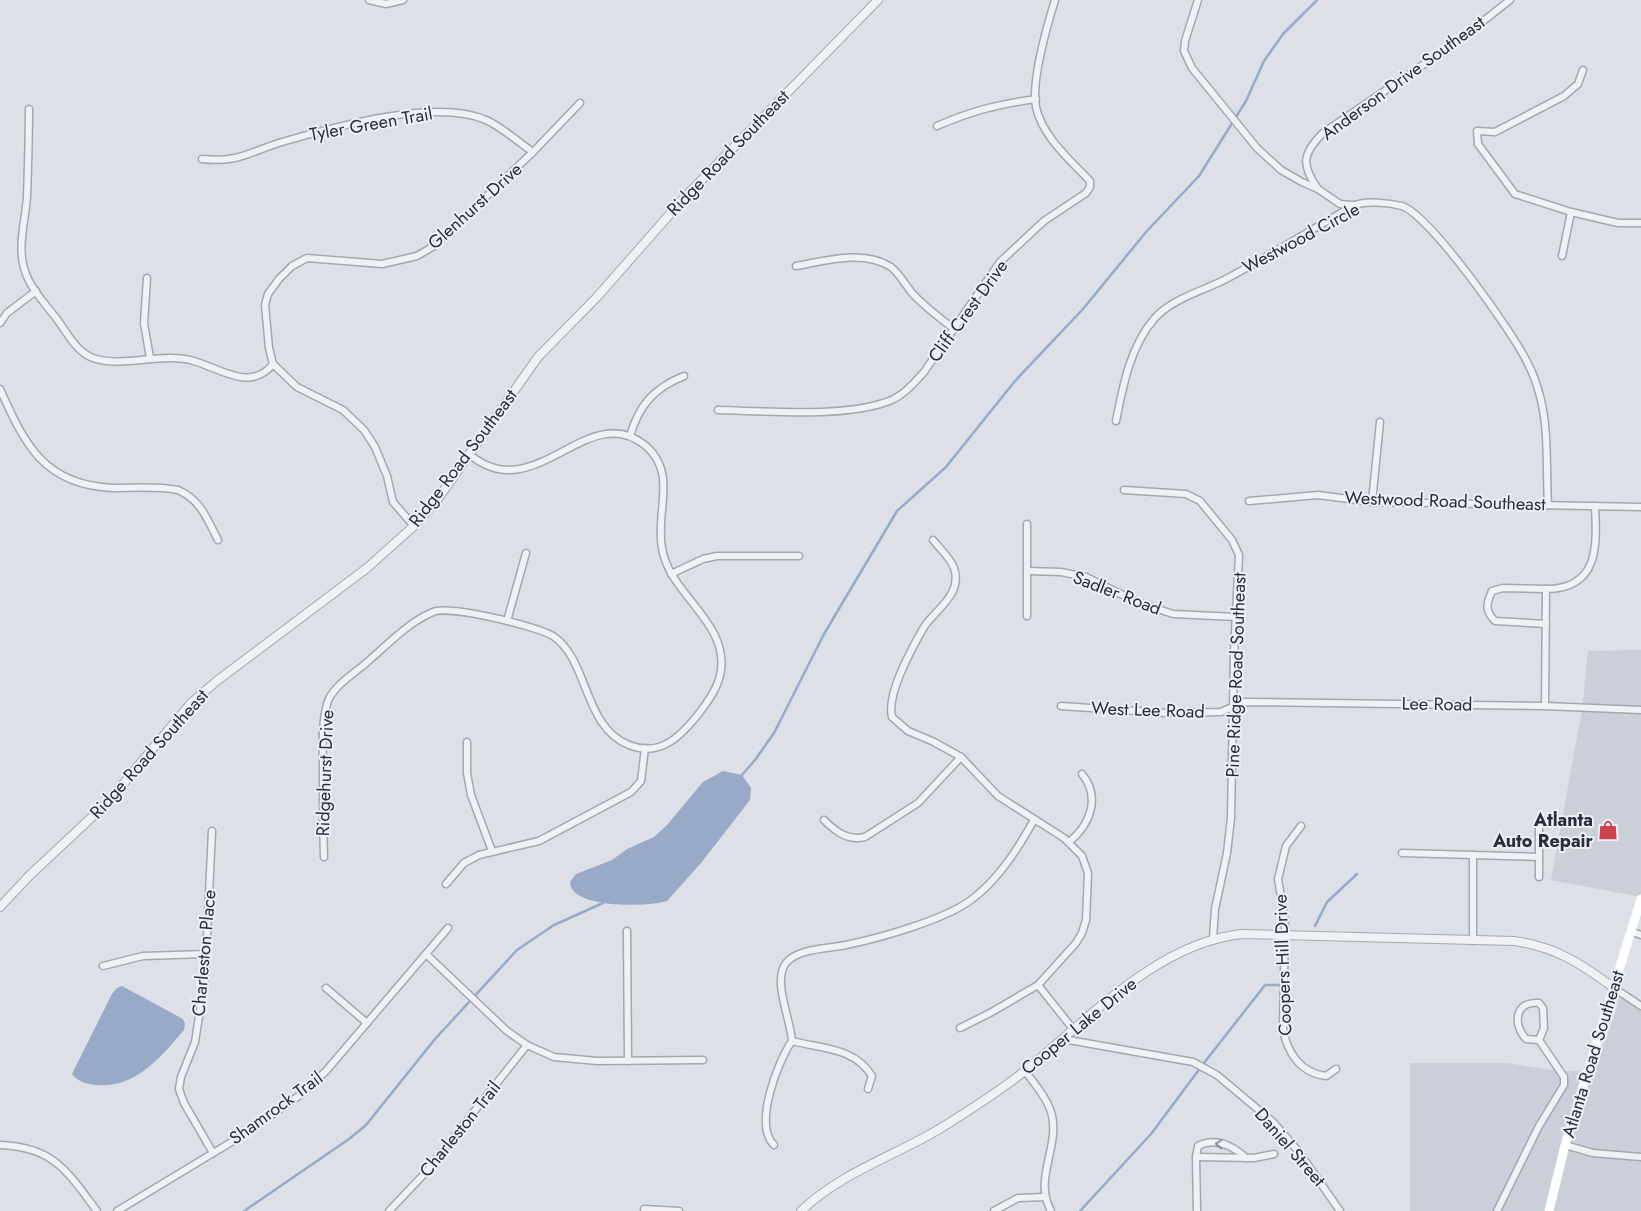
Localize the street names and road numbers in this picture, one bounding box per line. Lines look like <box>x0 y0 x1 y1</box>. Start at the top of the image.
street label: Anderson Drive Southeast <box>1316 9 1491 146</box>
street label: Ridge Road Southeast <box>661 84 796 222</box>
street label: Tyler Green Trail <box>307 100 435 148</box>
street label: Glenhurst Drive <box>422 157 528 255</box>
street label: Westwood Circle <box>1238 196 1364 280</box>
street label: Cliff Crest Drive <box>922 254 1014 368</box>
street label: Ridge Road Southeast <box>402 383 524 532</box>
street label: Westwood Road Southeast <box>1344 484 1547 518</box>
street label: Sadler Road <box>1069 564 1165 622</box>
street label: Pine Ridge Road Southeast <box>1219 571 1253 778</box>
street label: Ridge Road Southeast <box>84 683 215 825</box>
street label: Lee Road <box>1401 690 1473 718</box>
street label: West Lee Road <box>1091 695 1205 725</box>
street label: Ridgehurst Drive <box>310 709 340 837</box>
street label: Charleston Place <box>186 889 222 1017</box>
street label: Coopers Hill Drive <box>1268 894 1298 1036</box>
street label: Atlanta Road Southeast <box>1555 967 1631 1141</box>
street label: Cooper Lake Drive <box>1016 971 1142 1081</box>
street label: Shamrock Trail <box>224 1065 328 1151</box>
street label: Charleston Trail <box>413 1075 507 1183</box>
street label: Daniel Street <box>1248 1102 1332 1193</box>

